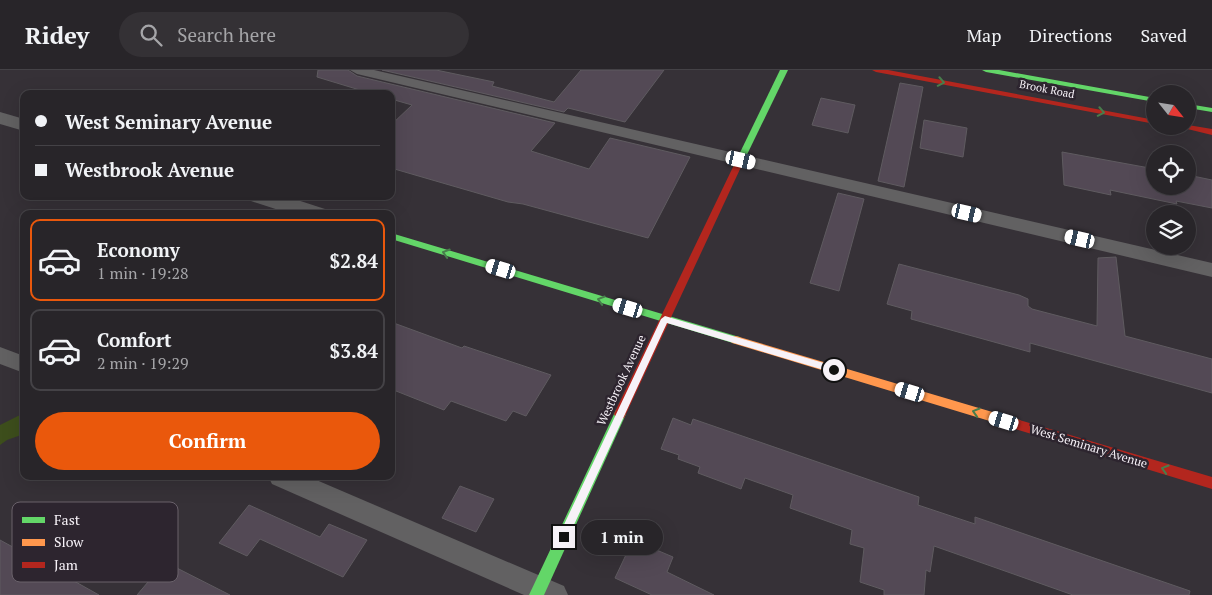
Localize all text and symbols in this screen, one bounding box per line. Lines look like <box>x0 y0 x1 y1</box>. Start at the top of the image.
search box <box>119 12 469 57</box>
text: Ridey <box>25 19 89 51</box>
icon: search <box>137 21 165 49</box>
text: Search here <box>177 22 276 47</box>
text: Map <box>966 23 1001 47</box>
text: Directions <box>1029 23 1112 47</box>
text: Saved <box>1140 23 1187 47</box>
one-way arrow <box>937 76 946 87</box>
street label: Brook Road <box>1018 77 1076 101</box>
north arrow <box>1146 85 1196 135</box>
map controls <box>1146 85 1196 255</box>
one-way arrow <box>1097 106 1106 116</box>
text: West Seminary Avenue <box>65 109 272 134</box>
button: locate <box>1146 145 1196 195</box>
car <box>724 149 757 171</box>
text: Westbrook Avenue <box>65 157 234 182</box>
car <box>950 202 983 224</box>
button: layers <box>1146 205 1196 255</box>
car <box>1063 228 1096 250</box>
text: Economy <box>97 237 180 262</box>
icon: car <box>37 238 82 283</box>
text: $2.84 <box>329 248 378 273</box>
one-way arrow <box>442 248 450 258</box>
car <box>484 257 517 281</box>
text: 1 min · 19:28 <box>97 262 189 284</box>
one-way arrow <box>598 295 606 305</box>
car <box>611 296 644 320</box>
text: Comfort <box>97 327 172 352</box>
icon: car <box>37 328 82 373</box>
street label: Westbrook Avenue <box>593 332 649 428</box>
text: $3.84 <box>329 338 378 363</box>
text: 2 min · 19:29 <box>97 352 189 374</box>
route start <box>823 359 845 381</box>
car <box>893 380 926 404</box>
one-way arrow <box>972 408 981 418</box>
car <box>987 409 1020 433</box>
button: Confirm <box>35 412 380 470</box>
street label: West Seminary Avenue <box>1029 421 1149 471</box>
one-way arrow <box>1162 464 1170 474</box>
legend <box>12 502 178 582</box>
text: Fast <box>54 510 81 529</box>
callout: 1 min <box>582 520 664 554</box>
route end <box>553 526 575 548</box>
text: 1 min <box>600 526 644 548</box>
text: Slow <box>54 532 84 551</box>
text: Jam <box>54 555 78 574</box>

